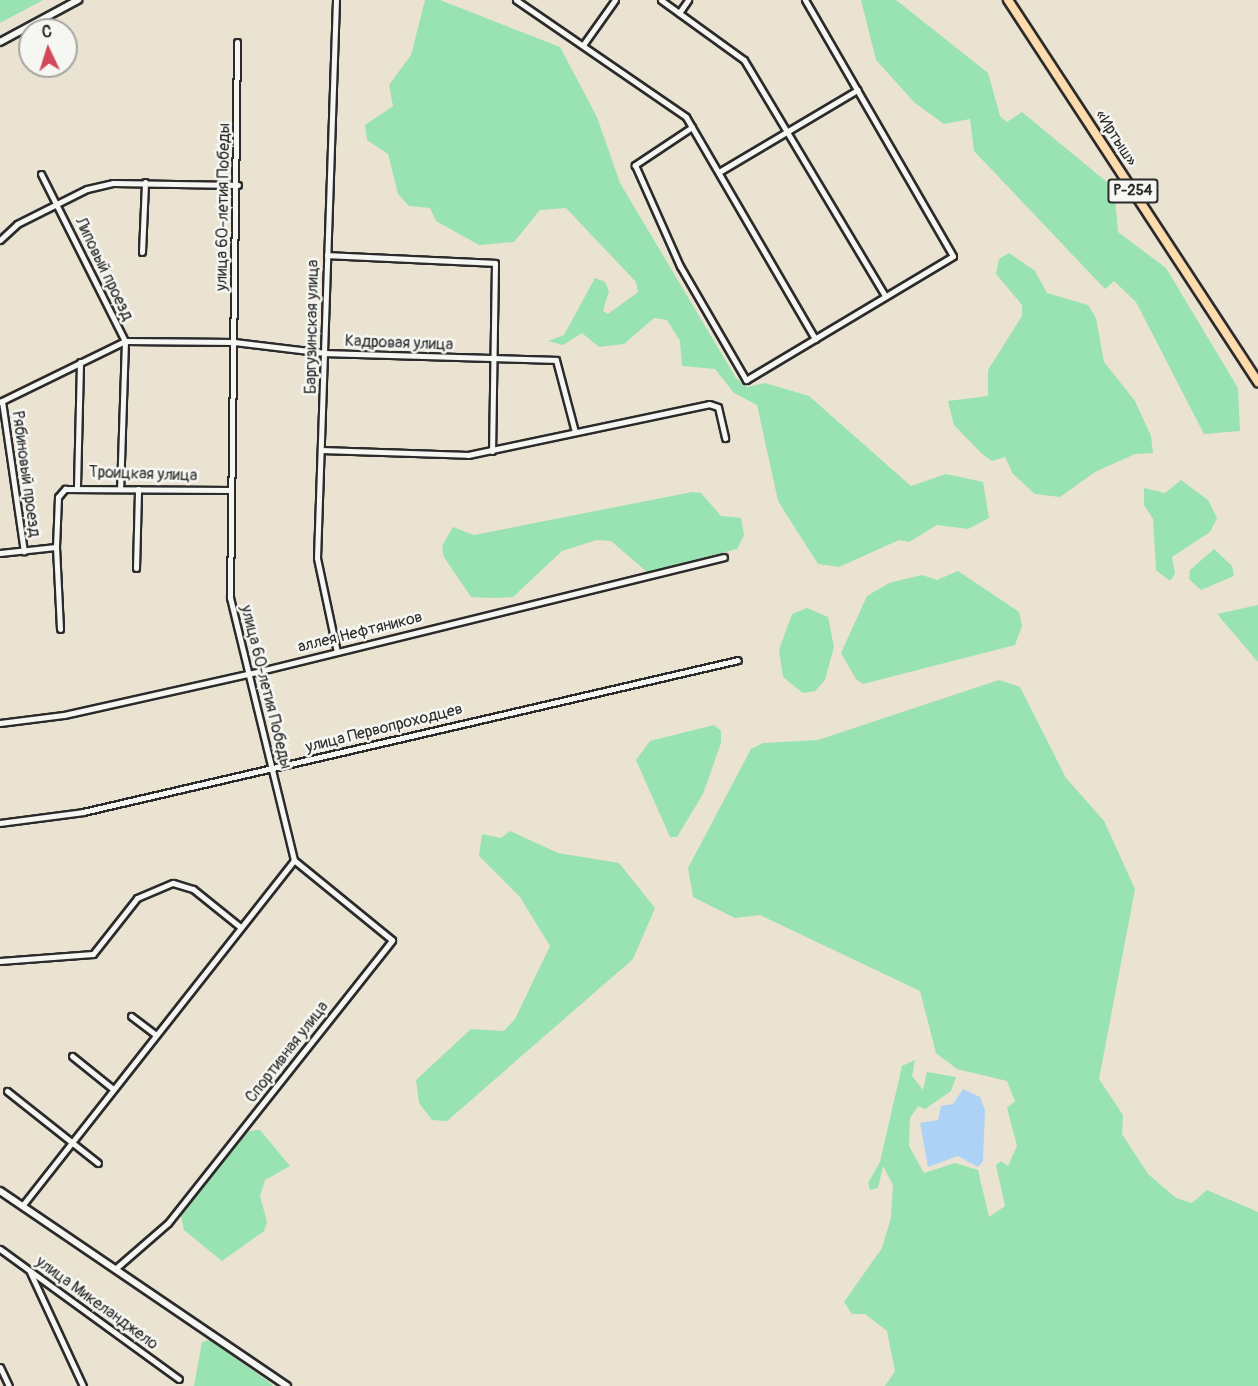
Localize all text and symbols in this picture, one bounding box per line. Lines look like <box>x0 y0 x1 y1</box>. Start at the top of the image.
north arrow <box>18 18 78 78</box>
text: С <box>41 22 53 42</box>
street label: «Иртыш» <box>1091 106 1141 170</box>
street label: улица 60-летия Победы <box>212 123 234 291</box>
road number: Р-254 <box>1106 179 1160 203</box>
street label: Липовый проезд <box>71 214 137 324</box>
street label: Баргузинская улица <box>301 260 323 394</box>
street label: Кадровая улица <box>344 332 454 354</box>
street label: Рябиновый проезд <box>8 410 44 538</box>
street label: Троицкая улица <box>88 463 198 485</box>
street label: улица 60-летия Победы <box>236 603 296 771</box>
street label: аллея Нефтяников <box>296 607 424 657</box>
street label: улица Первопроходцев <box>304 699 464 757</box>
street label: Спортивная улица <box>241 997 333 1107</box>
street label: улица Микеланджело <box>32 1252 162 1354</box>

